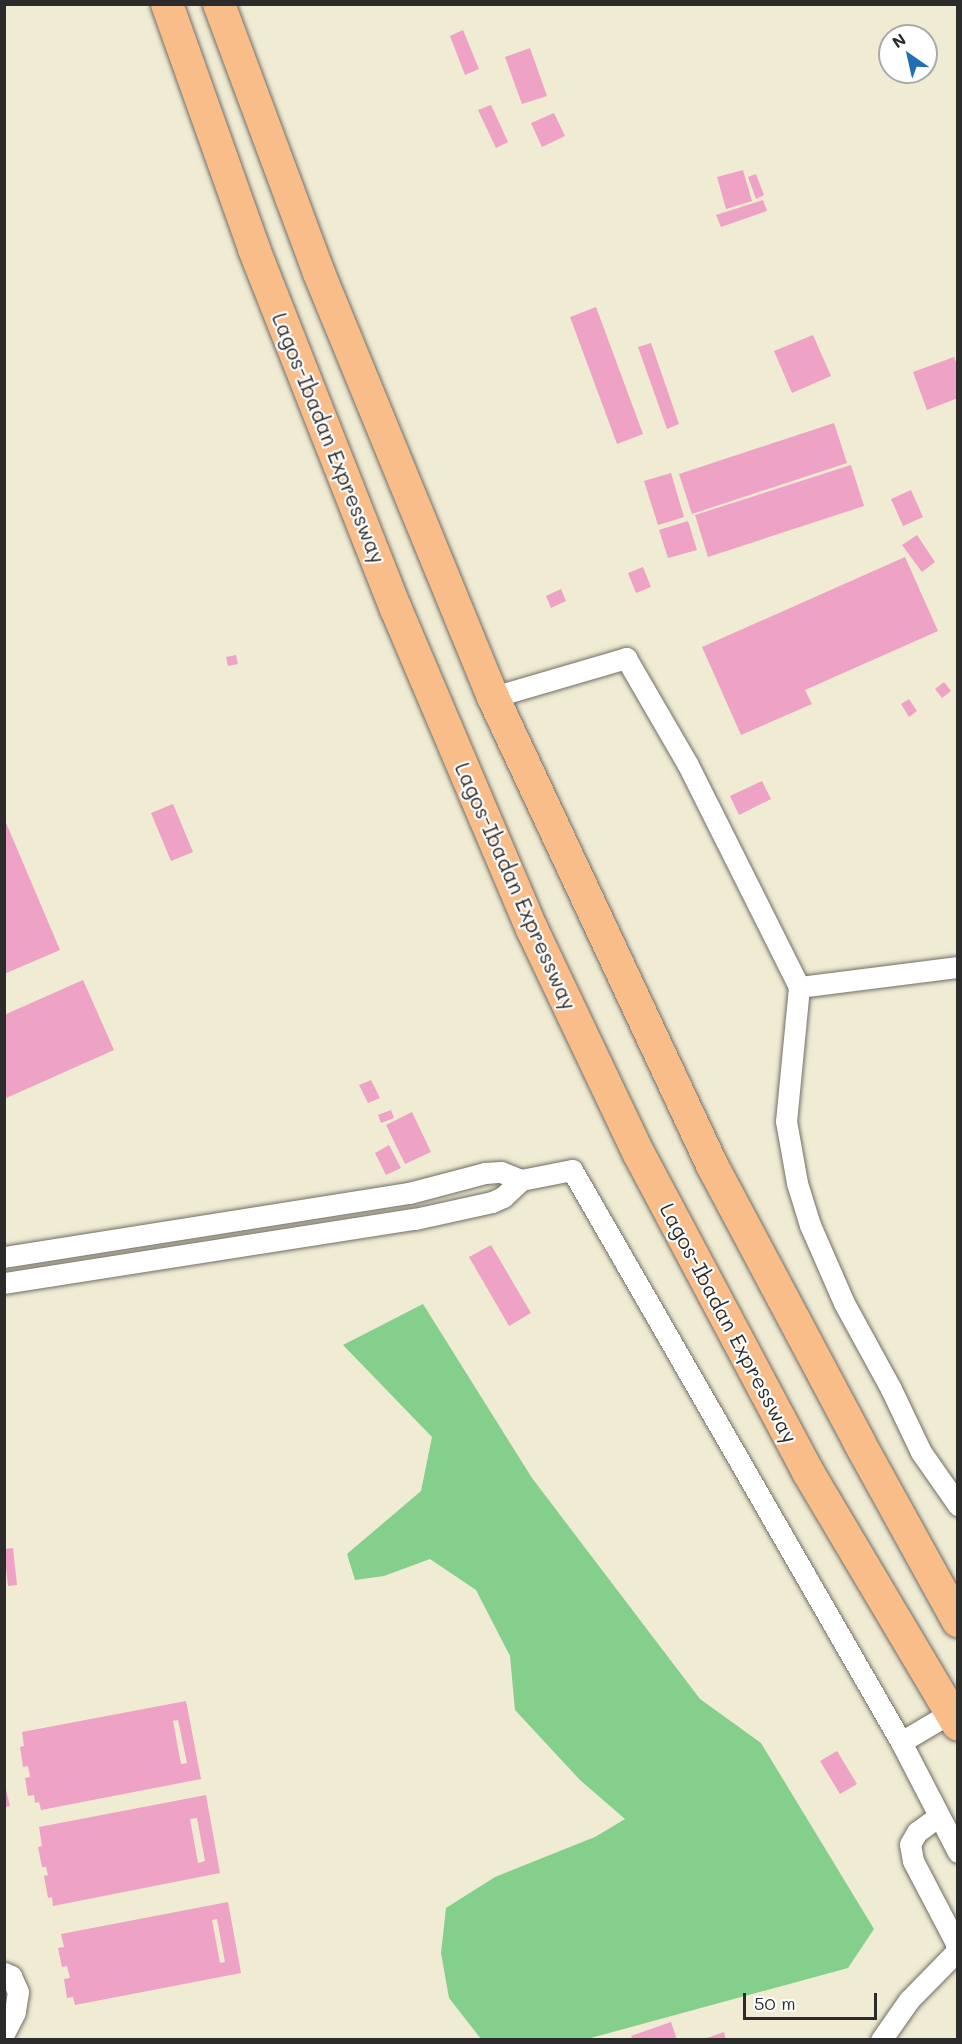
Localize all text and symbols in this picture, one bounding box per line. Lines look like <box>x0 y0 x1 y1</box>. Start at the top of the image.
north arrow <box>878 24 938 84</box>
text: N <box>888 28 910 52</box>
street label: Lagos-Ibadan Expressway <box>267 309 391 567</box>
street label: Lagos-Ibadan Expressway <box>450 758 582 1014</box>
street label: Lagos-Ibadan Expressway <box>655 1199 803 1447</box>
scale bar <box>746 1981 880 2019</box>
text: 50 m <box>754 1991 796 2015</box>

